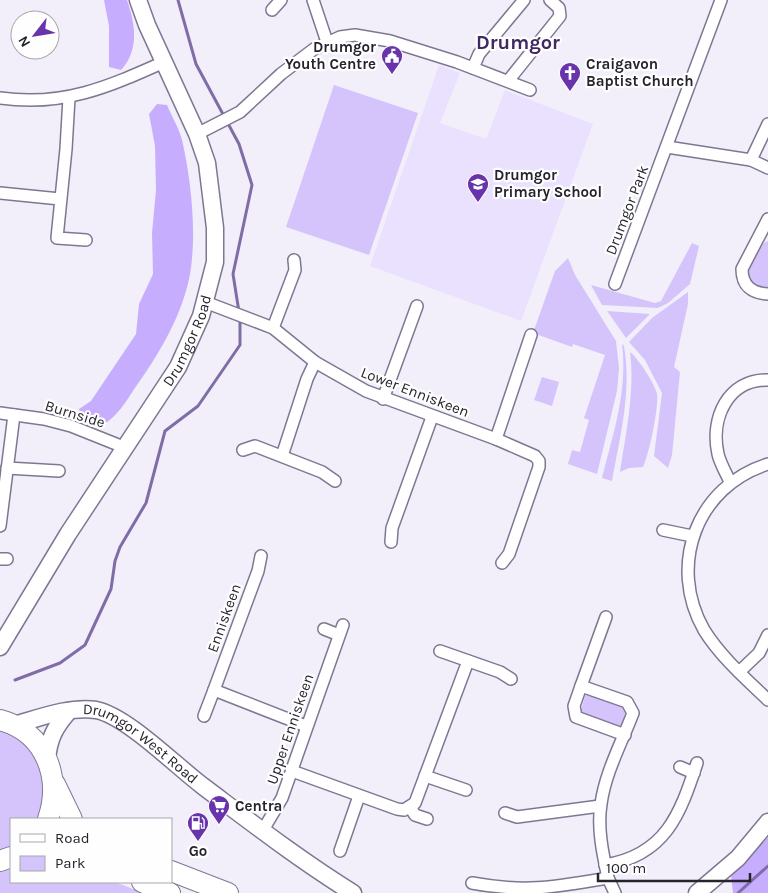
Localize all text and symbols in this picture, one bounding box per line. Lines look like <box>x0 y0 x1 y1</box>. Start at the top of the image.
north arrow <box>10 10 60 60</box>
district label: Drumgor <box>476 31 560 54</box>
text: N <box>14 33 34 50</box>
place label: Drumgor Youth Centre <box>285 38 376 73</box>
public building icon: Drumgor Youth Centre <box>380 44 404 75</box>
place label: Craigavon Baptist Church <box>586 55 694 90</box>
church icon: Craigavon Baptist Church <box>558 61 582 92</box>
street label: Drumgor Park <box>602 163 652 257</box>
place label: Drumgor Primary School <box>494 166 602 201</box>
school or university icon: Drumgor Primary School <box>466 172 490 203</box>
street label: Drumgor Road <box>159 293 215 390</box>
street label: Lower Enniskeen <box>358 363 472 421</box>
street label: Burnside <box>43 396 107 432</box>
street label: Enniskeen <box>203 581 245 655</box>
street label: Upper Enniskeen <box>263 671 317 787</box>
street label: Drumgor West Road <box>83 700 202 788</box>
supermarket icon: Centra <box>207 794 231 825</box>
place label: Centra <box>235 797 282 815</box>
fuel station icon: Go <box>186 811 210 842</box>
legend <box>10 818 172 883</box>
text: Road <box>55 829 90 847</box>
place label: Go <box>189 842 207 860</box>
scale bar <box>598 850 750 882</box>
text: Park <box>55 854 85 872</box>
text: 100 m <box>606 859 646 877</box>

